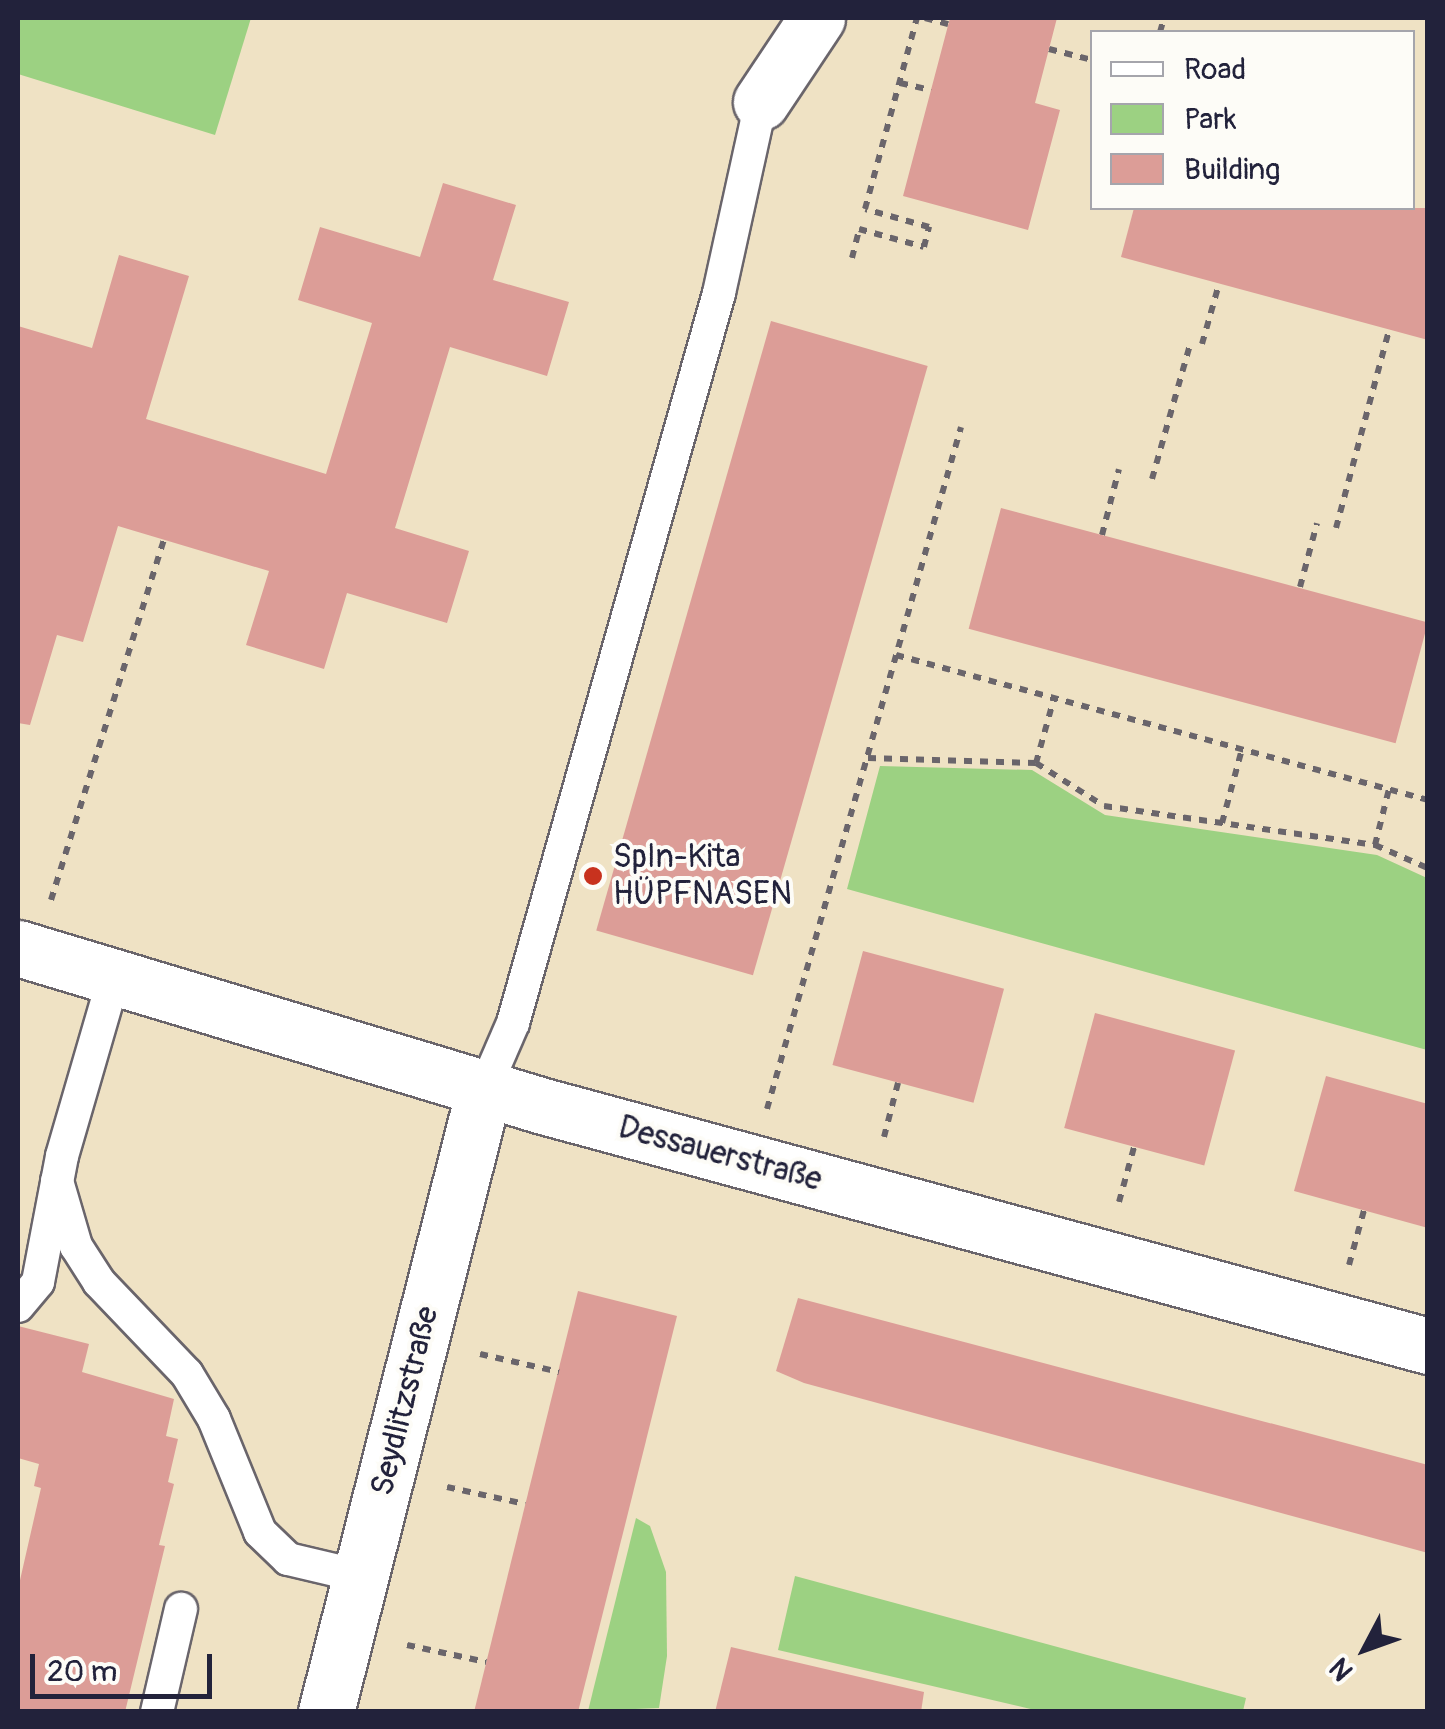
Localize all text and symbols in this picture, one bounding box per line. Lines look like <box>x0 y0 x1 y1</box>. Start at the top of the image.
legend <box>1090 30 1415 210</box>
text: Road <box>1184 51 1246 88</box>
text: Park <box>1184 101 1237 138</box>
text: Building <box>1184 151 1280 188</box>
place label: SpIn-Kita HÜPFNASEN <box>613 839 792 914</box>
marker: SpIn-Kita HÜPFNASEN <box>582 865 604 887</box>
street label: Dessauerstraße <box>614 1108 826 1200</box>
street label: Seydlitzstraße <box>363 1303 447 1499</box>
north arrow <box>1315 1599 1415 1699</box>
scale bar <box>35 1634 218 1696</box>
text: N <box>1323 1650 1361 1688</box>
text: 20 m <box>47 1653 117 1690</box>

